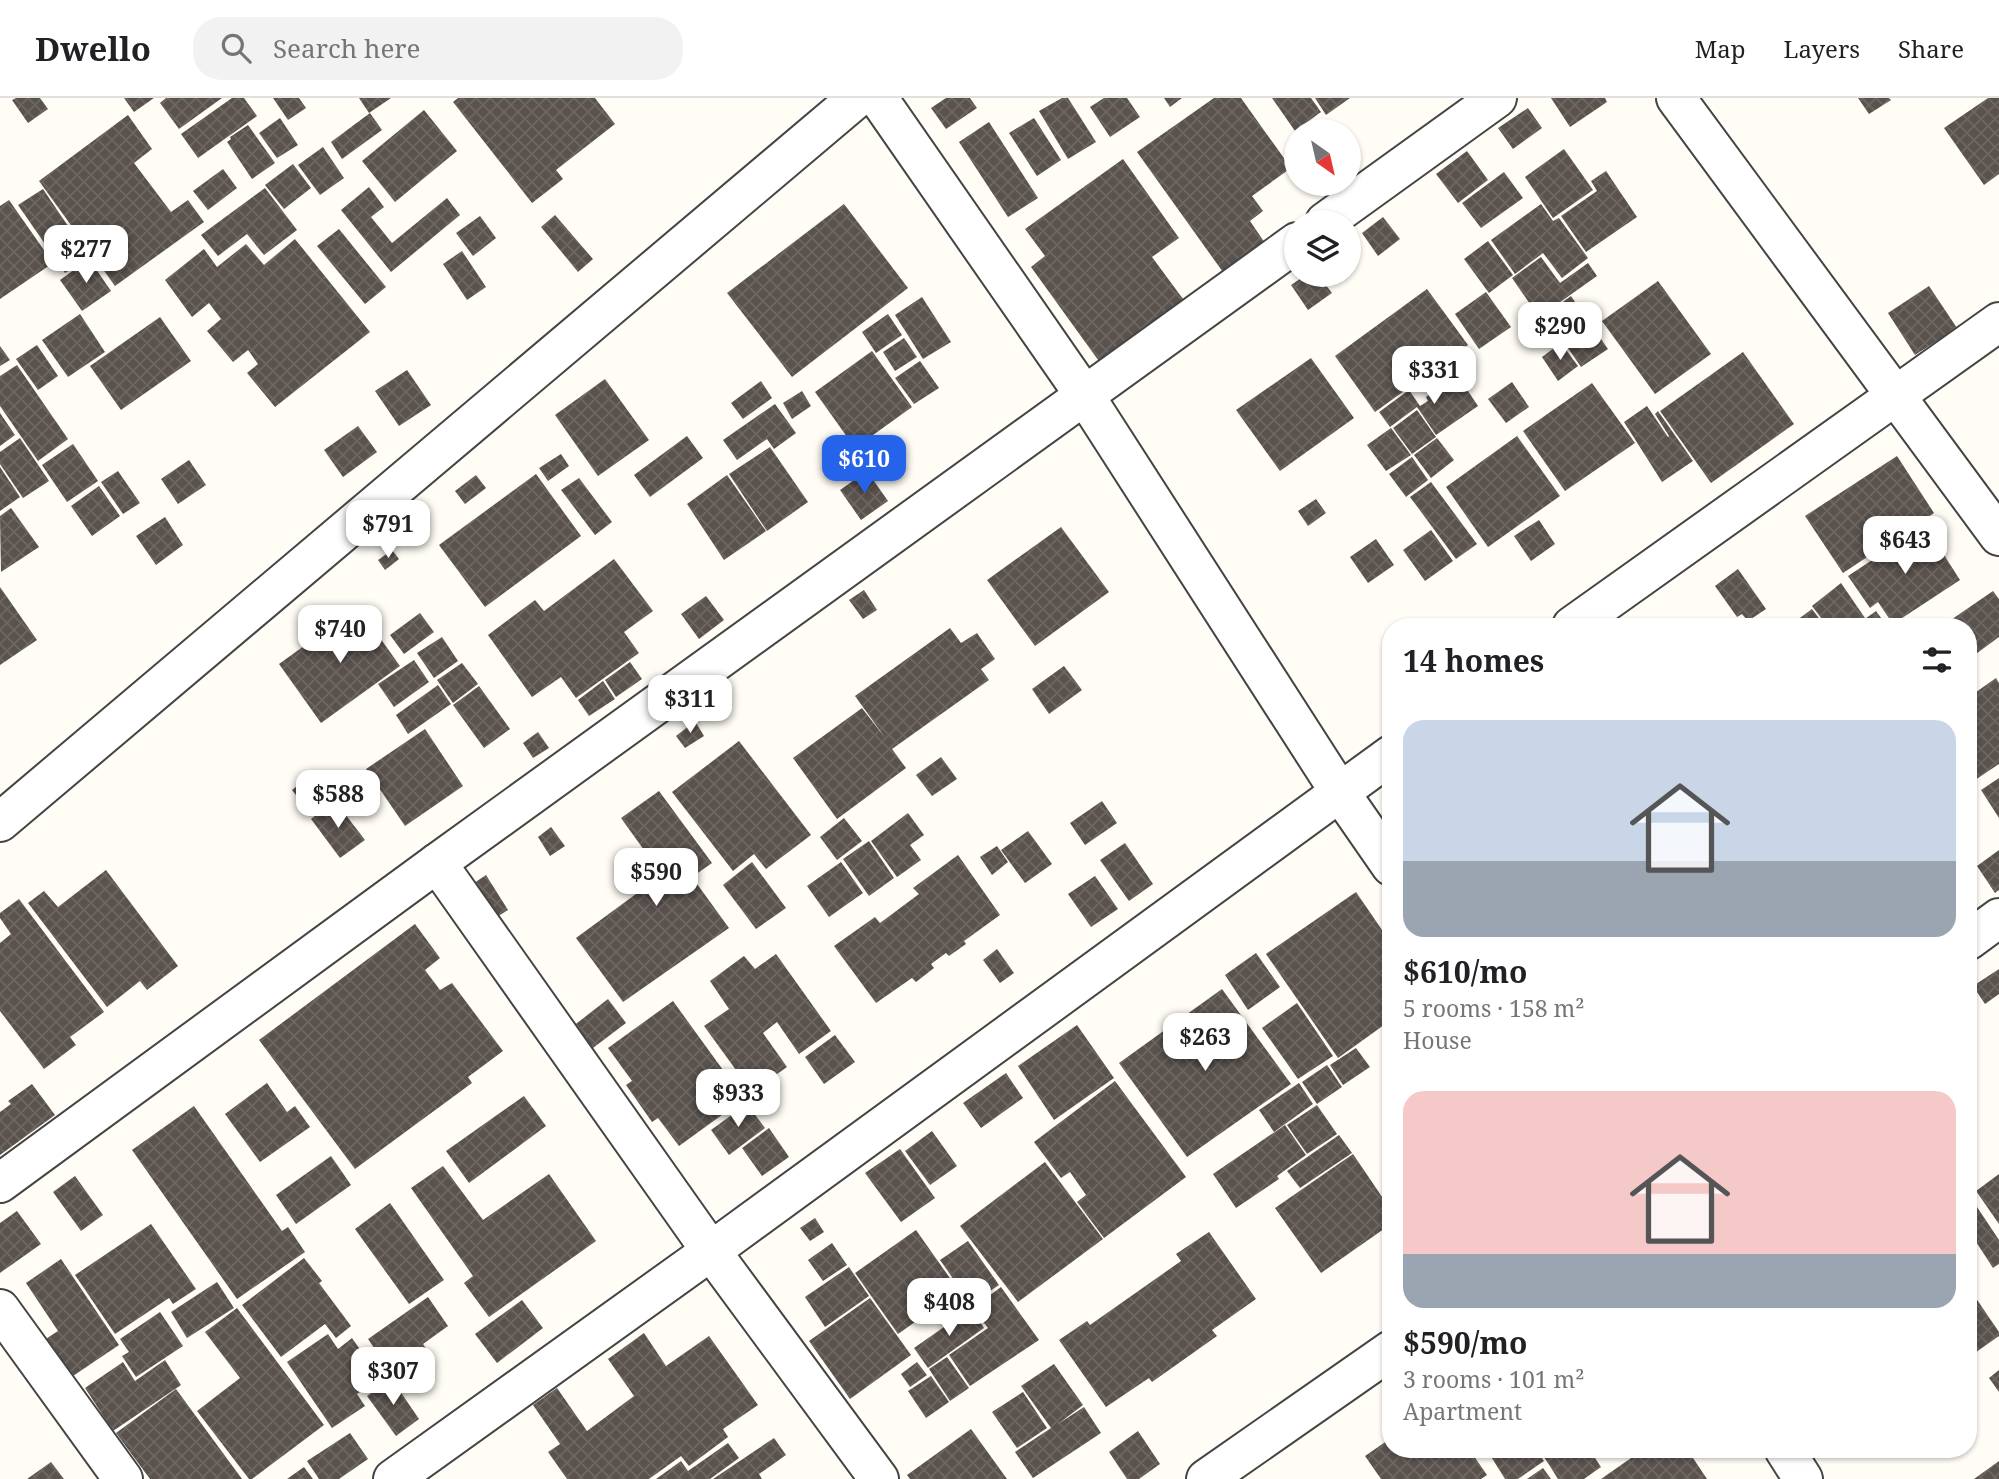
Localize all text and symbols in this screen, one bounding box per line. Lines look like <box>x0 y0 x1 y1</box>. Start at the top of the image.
search box <box>193 17 683 80</box>
text: Dwello <box>35 26 151 71</box>
icon: search <box>217 29 255 67</box>
text: Search here <box>273 30 421 66</box>
text: Map <box>1695 32 1746 65</box>
text: Layers <box>1784 32 1860 65</box>
text: Share <box>1898 32 1964 65</box>
north arrow <box>1284 119 1362 196</box>
map controls <box>1284 119 1361 287</box>
button: layers <box>1284 210 1361 287</box>
pin: $277 <box>45 226 127 285</box>
text: $277 <box>60 232 112 264</box>
pin: $290 <box>1519 302 1601 362</box>
text: $290 <box>1534 309 1586 341</box>
pin: $331 <box>1393 346 1475 406</box>
text: $331 <box>1408 353 1460 385</box>
pin: $610 <box>823 436 905 495</box>
text: $610 <box>838 442 890 474</box>
pin: $791 <box>347 500 429 560</box>
text: $791 <box>362 507 414 539</box>
pin: $643 <box>1864 517 1946 576</box>
text: $643 <box>1879 523 1931 555</box>
pin: $740 <box>299 606 381 665</box>
text: $740 <box>314 612 366 644</box>
text: 14 homes <box>1403 640 1544 681</box>
icon: filters <box>1918 641 1956 679</box>
pin: $311 <box>649 676 731 735</box>
text: $311 <box>664 682 716 714</box>
icon: home <box>1617 765 1743 891</box>
pin: $588 <box>297 770 379 830</box>
text: $588 <box>312 777 364 809</box>
pin: $590 <box>615 848 697 908</box>
text: $590 <box>630 855 682 887</box>
text: $610/mo <box>1403 951 1527 992</box>
text: 5 rooms · 158 m² <box>1403 992 1585 1024</box>
pin: $263 <box>1164 1014 1246 1073</box>
text: $263 <box>1179 1020 1231 1052</box>
text: House <box>1403 1024 1472 1056</box>
pin: $933 <box>697 1070 779 1129</box>
text: $933 <box>712 1076 764 1108</box>
icon: home <box>1617 1136 1743 1262</box>
pin: $408 <box>908 1278 990 1338</box>
text: $408 <box>923 1285 975 1317</box>
text: $590/mo <box>1403 1322 1527 1363</box>
pin: $307 <box>352 1348 434 1407</box>
text: $307 <box>367 1354 419 1386</box>
text: 3 rooms · 101 m² <box>1403 1363 1585 1395</box>
text: Apartment <box>1403 1395 1522 1427</box>

